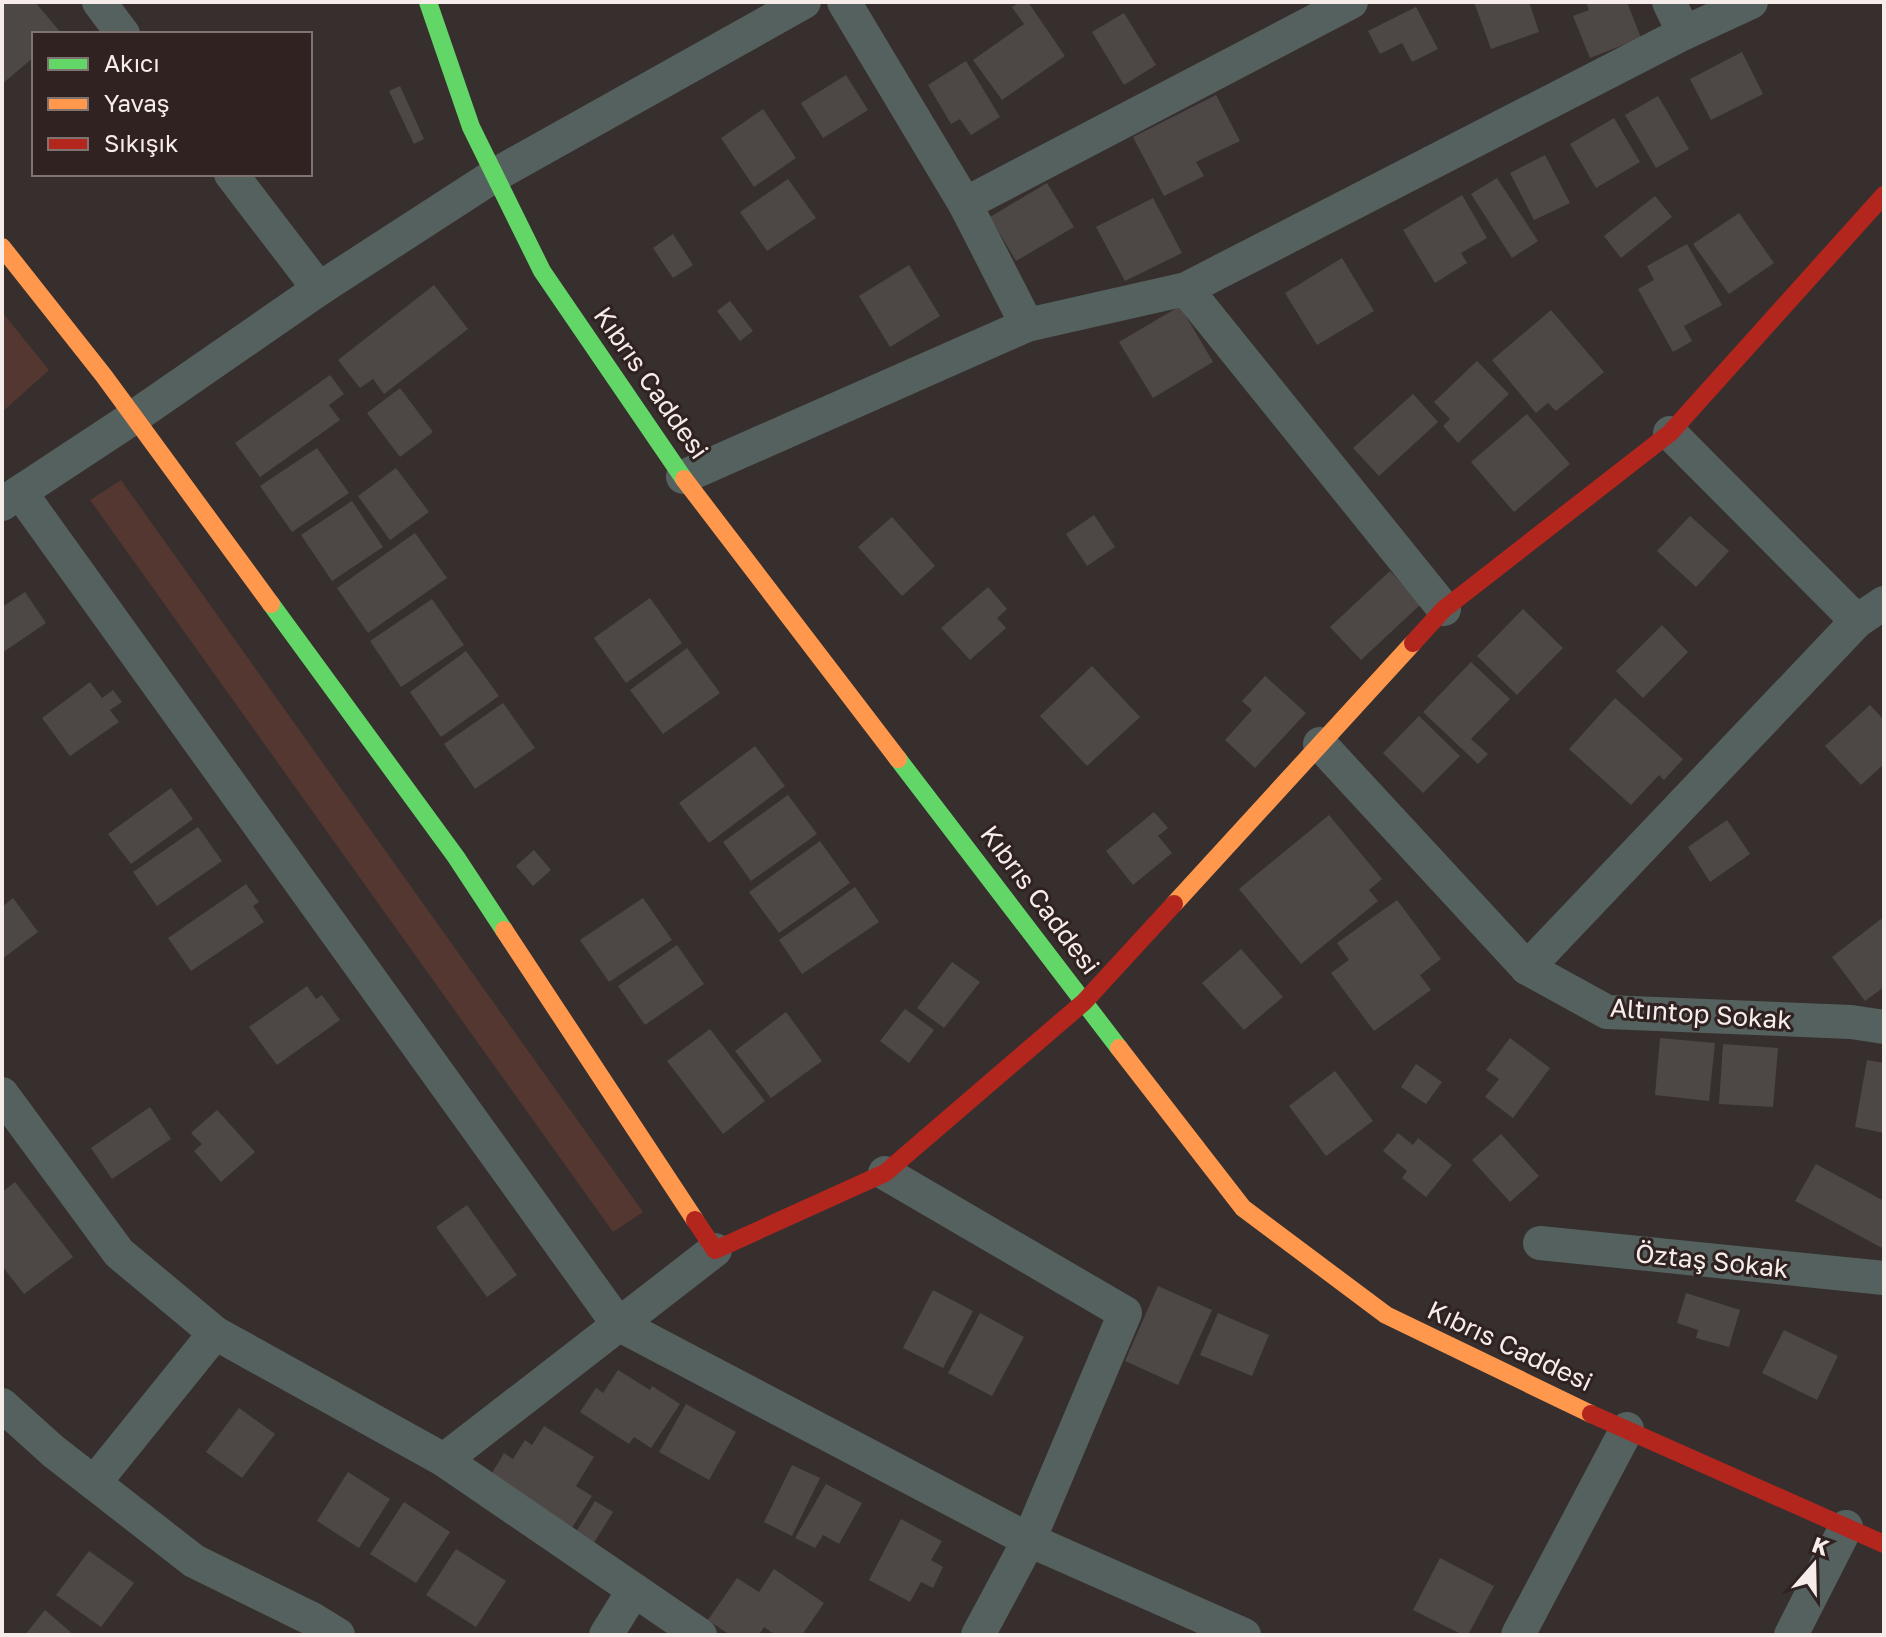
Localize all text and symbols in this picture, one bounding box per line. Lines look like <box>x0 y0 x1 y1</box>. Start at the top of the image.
legend <box>32 32 312 176</box>
text: Akıcı <box>104 48 160 77</box>
text: Yavaş <box>104 88 170 117</box>
text: Sıkışık <box>104 128 179 157</box>
street label: Kıbrıs Caddesi <box>588 301 715 465</box>
street label: Kıbrıs Caddesi <box>974 819 1106 980</box>
street label: Altıntop Sokak <box>1609 992 1793 1035</box>
street label: Öztaş Sokak <box>1634 1237 1791 1284</box>
street label: Kıbrıs Caddesi <box>1423 1294 1598 1397</box>
north arrow <box>1774 1525 1854 1605</box>
text: K <box>1809 1530 1833 1561</box>

